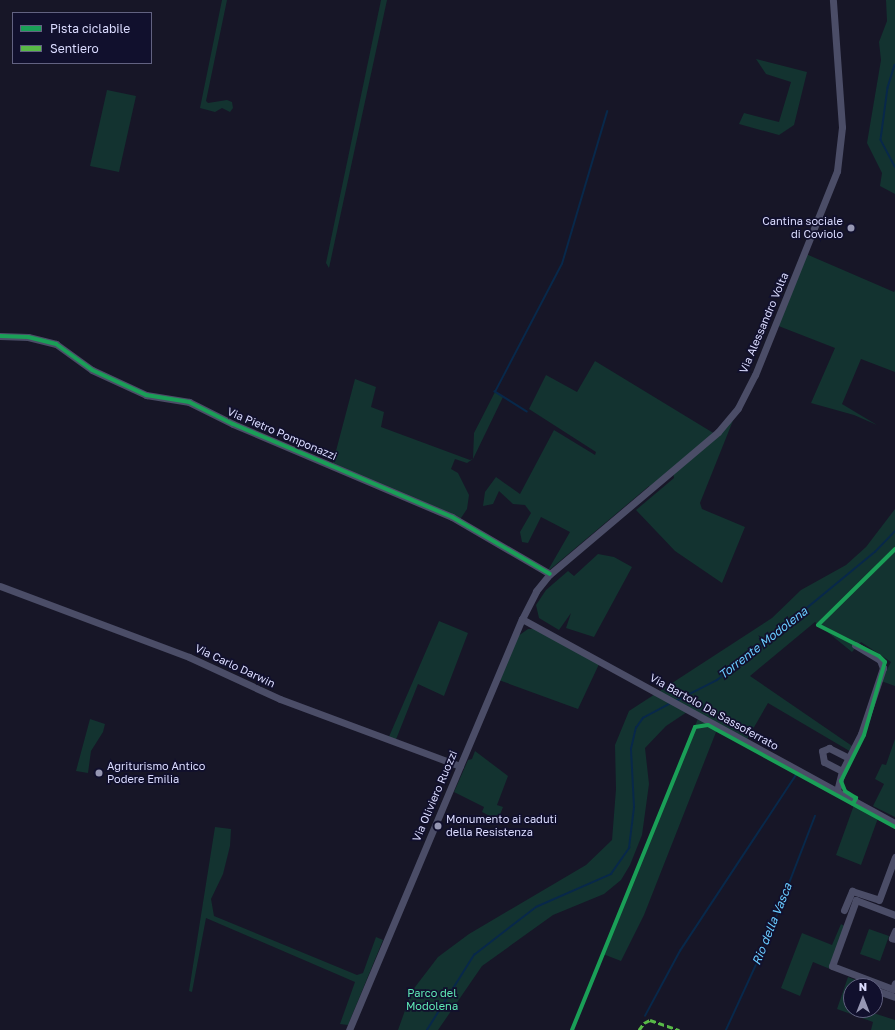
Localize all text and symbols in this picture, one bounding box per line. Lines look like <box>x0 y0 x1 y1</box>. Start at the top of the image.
legend <box>12 12 152 64</box>
text: Pista ciclabile <box>50 21 130 36</box>
text: Sentiero <box>50 41 99 56</box>
place label: Cantina sociale di Coviolo <box>762 215 843 241</box>
marker: Cantina sociale di Coviolo <box>846 223 856 233</box>
street label: Via Alessandro Volta <box>737 271 791 375</box>
street label: Via Pietro Pomponazzi <box>225 405 339 463</box>
water label: Torrente Modolena <box>716 604 810 682</box>
street label: Via Carlo Darwin <box>193 642 277 690</box>
street label: Via Bartolo Da Sassoferrato <box>647 671 781 753</box>
street label: Via Oliviero Ruozzi <box>410 748 460 844</box>
place label: Agriturismo Antico Podere Emilia <box>107 760 205 786</box>
marker: Agriturismo Antico Podere Emilia <box>94 768 104 778</box>
place label: Monumento ai caduti della Resistenza <box>446 813 557 839</box>
marker: Monumento ai caduti della Resistenza <box>433 821 443 831</box>
water label: Rio della Vasca <box>749 881 795 967</box>
north arrow <box>843 978 883 1018</box>
text: N <box>859 980 867 993</box>
park label: Parco del Modolena <box>406 987 458 1013</box>

